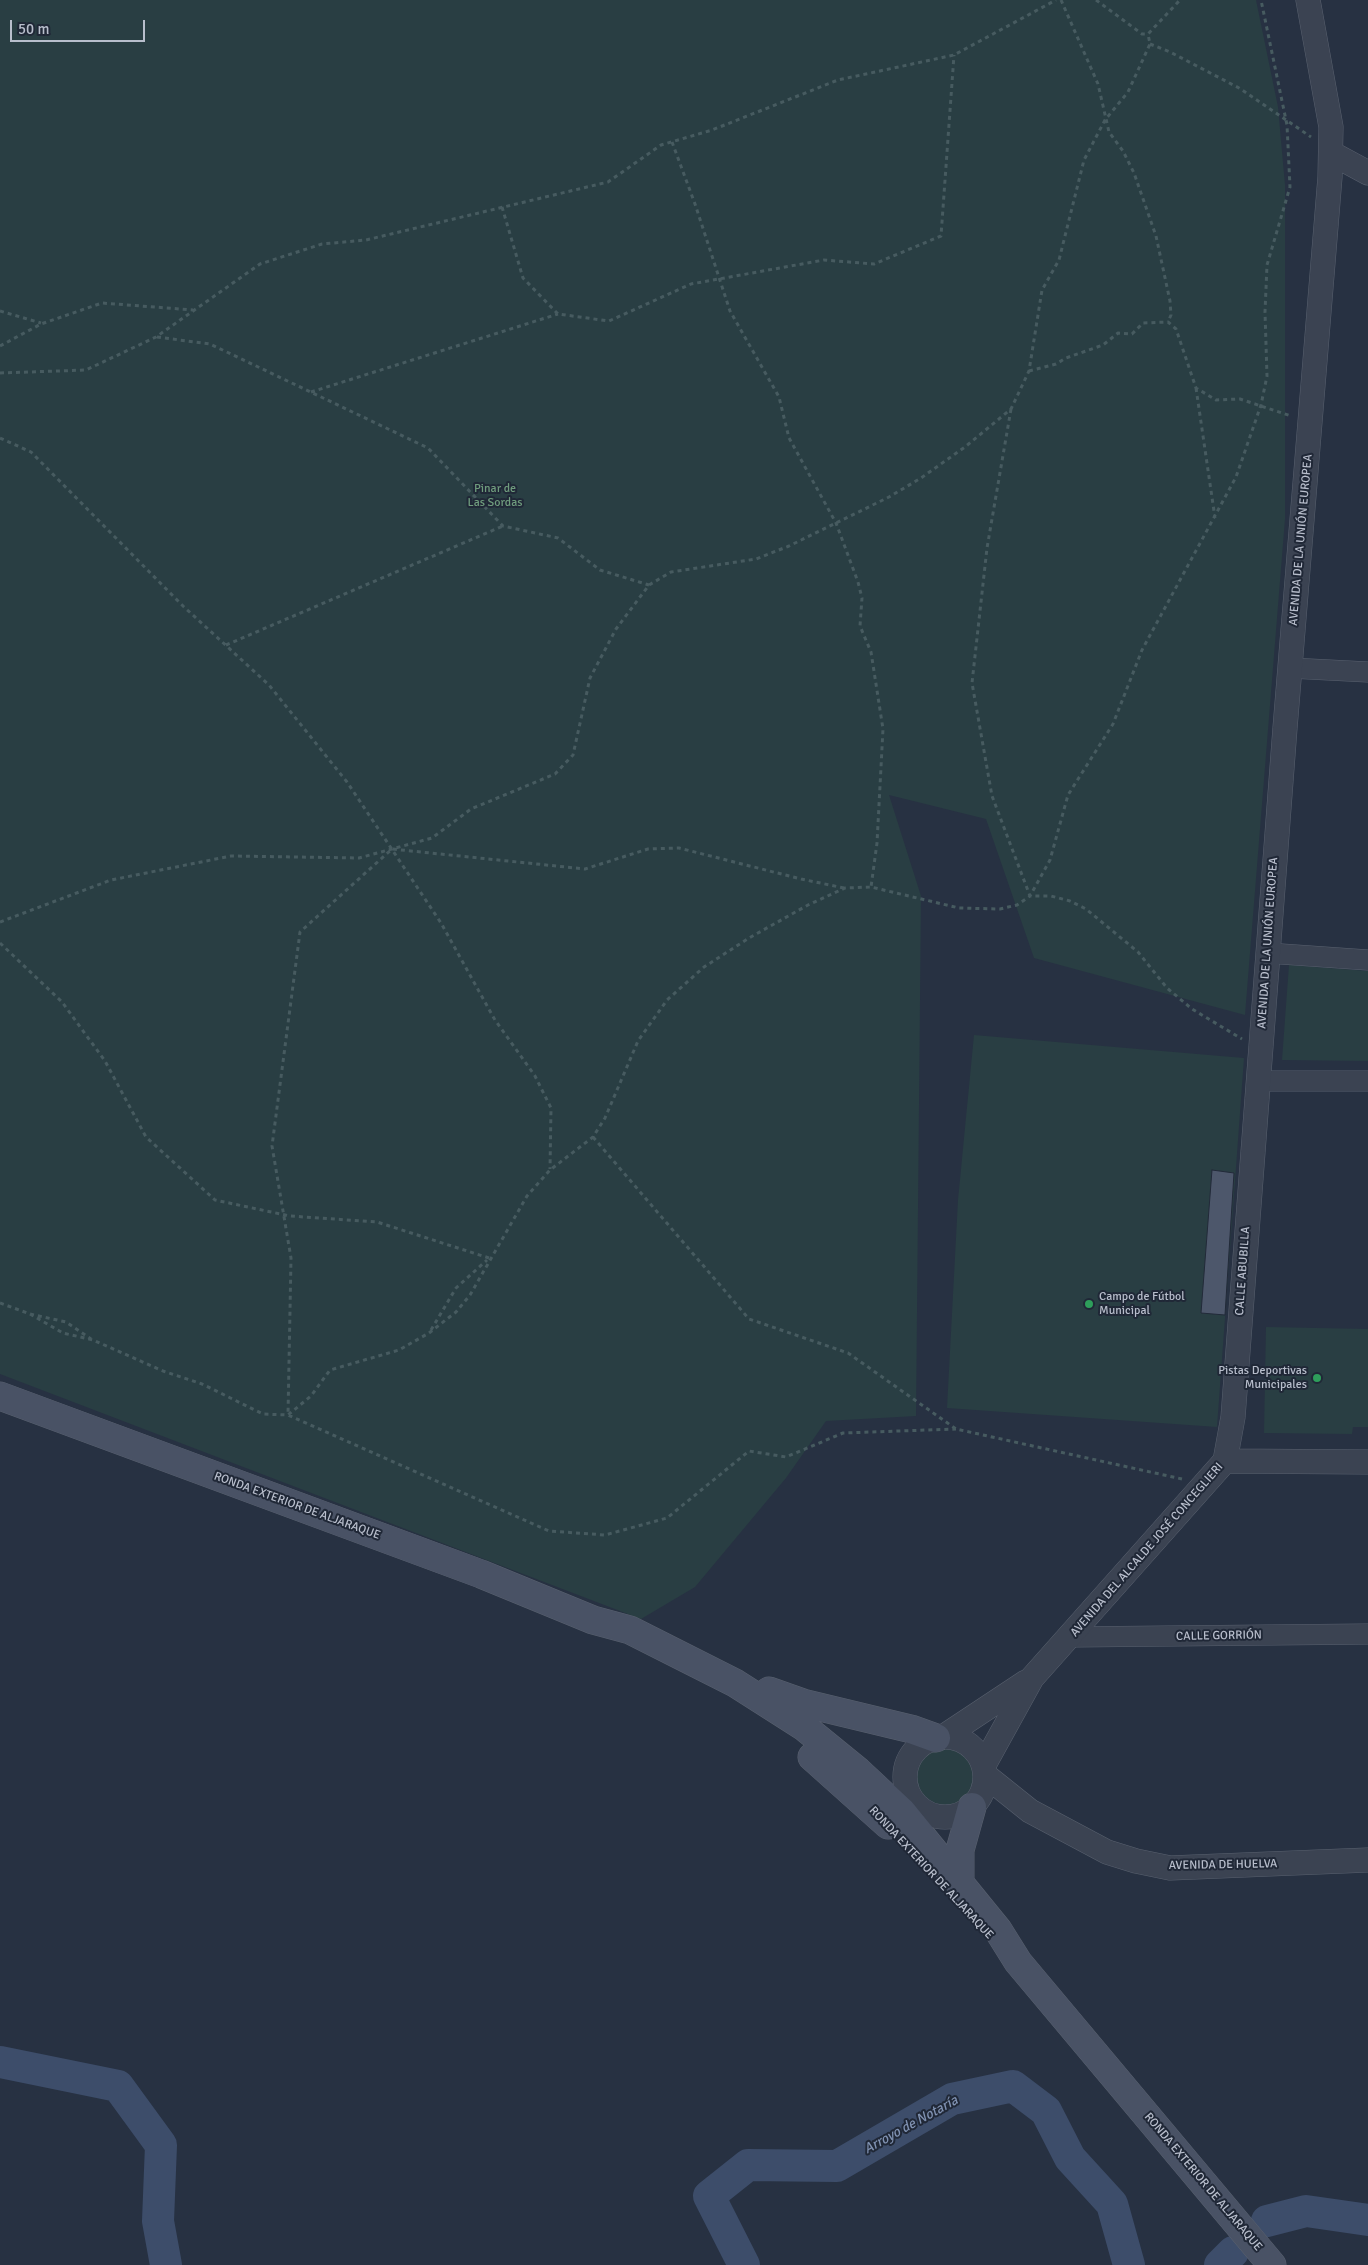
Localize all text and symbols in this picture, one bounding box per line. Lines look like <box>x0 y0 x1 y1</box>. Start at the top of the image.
scale bar <box>12 10 148 42</box>
text: 50 m <box>18 20 49 38</box>
street label: AVENIDA DE LA UNIÓN EUROPEA <box>1286 454 1316 626</box>
park label: Pinar de Las Sordas <box>467 482 523 510</box>
street label: AVENIDA DE LA UNIÓN EUROPEA <box>1255 857 1281 1029</box>
street label: CALLE ABUBILLA <box>1233 1226 1253 1316</box>
place label: Campo de Fútbol Municipal <box>1099 1290 1185 1318</box>
marker: Campo de Fútbol Municipal <box>1083 1298 1095 1310</box>
place label: Pistas Deportivas Municipales <box>1218 1364 1307 1392</box>
marker: Pistas Deportivas Municipales <box>1311 1372 1323 1384</box>
street label: AVENIDA DEL ALCALDE JOSÉ CONCEGLIERI <box>1068 1460 1226 1640</box>
street label: RONDA EXTERIOR DE ALJARAQUE <box>212 1469 382 1543</box>
street label: CALLE GORRIÓN <box>1176 1628 1262 1644</box>
street label: RONDA EXTERIOR DE ALJARAQUE <box>866 1804 996 1942</box>
street label: AVENIDA DE HUELVA <box>1169 1857 1277 1873</box>
water label: Arroyo de Notaría <box>861 2092 961 2158</box>
street label: RONDA EXTERIOR DE ALJARAQUE <box>1141 2110 1265 2254</box>

